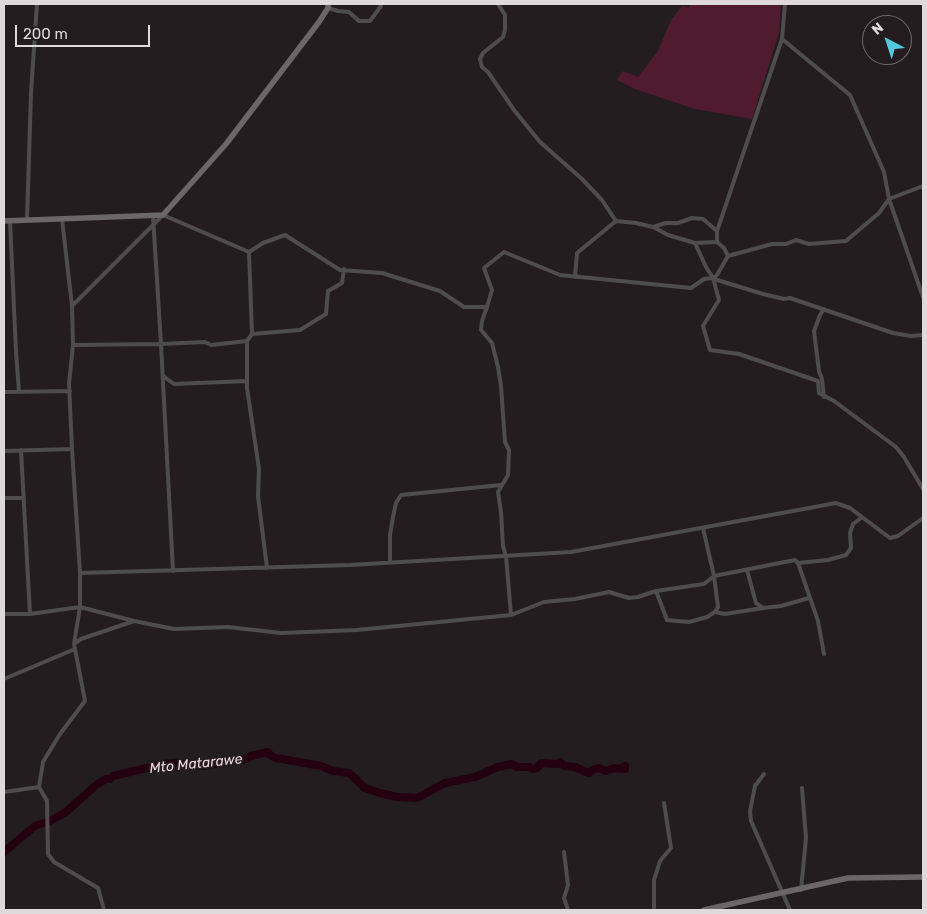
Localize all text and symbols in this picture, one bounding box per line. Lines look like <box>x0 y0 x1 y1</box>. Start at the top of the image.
scale bar <box>18 15 152 47</box>
north arrow <box>862 15 912 65</box>
text: N <box>868 19 887 39</box>
text: 200 m <box>23 25 68 43</box>
water label: Mto Matarawe <box>149 751 243 777</box>

